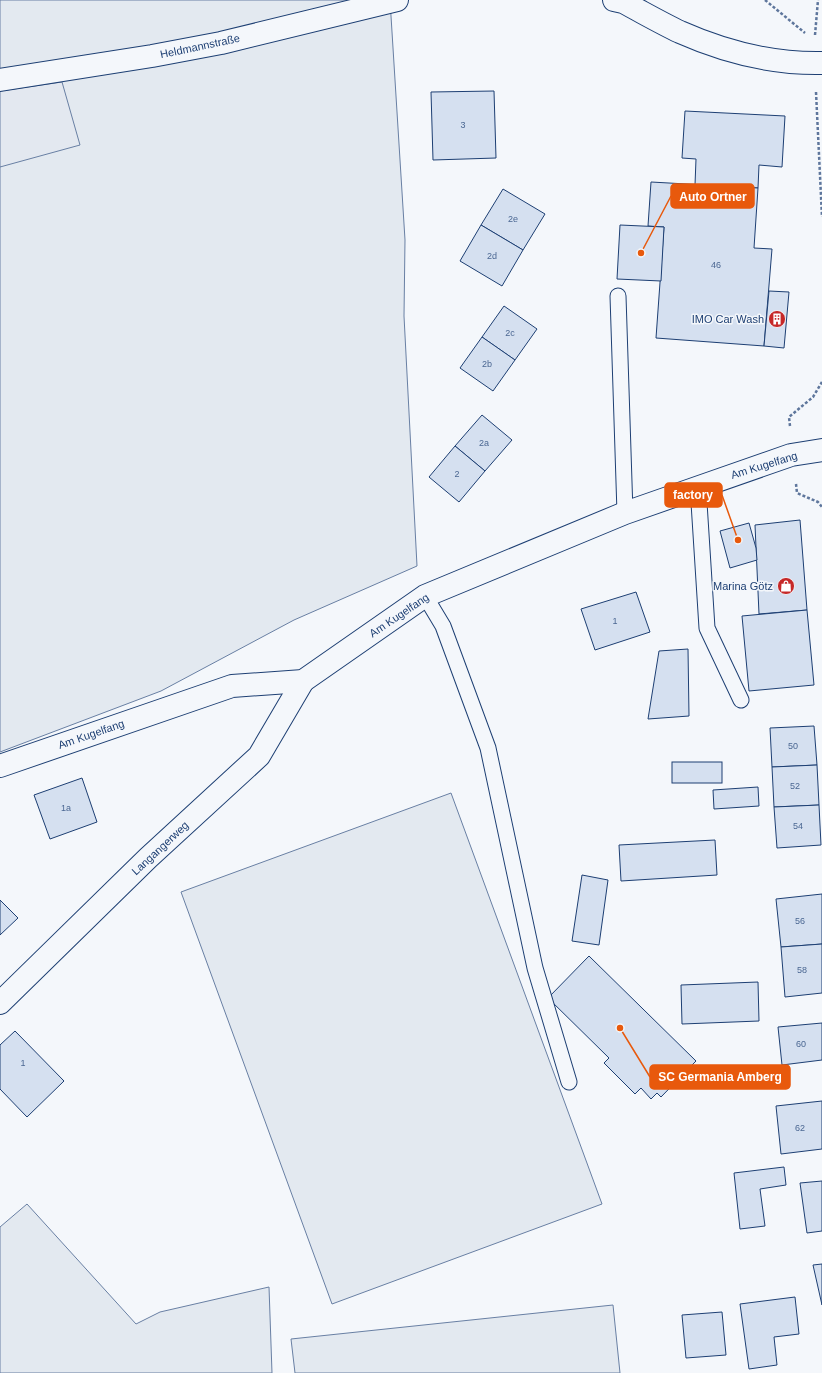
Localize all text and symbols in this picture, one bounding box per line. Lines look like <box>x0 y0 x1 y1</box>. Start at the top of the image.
street label: Heldmannstraße <box>159 32 241 60</box>
house number: 3 <box>460 120 466 130</box>
callout: Auto Ortner <box>671 184 754 208</box>
text: Auto Ortner <box>679 190 747 204</box>
house number: 2e <box>508 214 518 224</box>
house number: 2d <box>487 251 497 261</box>
house number: 46 <box>711 260 721 270</box>
building icon: IMO Car Wash <box>767 309 787 329</box>
place label: IMO Car Wash <box>692 313 764 325</box>
house number: 2c <box>505 328 515 338</box>
house number: 2b <box>482 359 492 369</box>
house number: 2a <box>479 438 489 448</box>
street label: Am Kugelfang <box>729 449 799 481</box>
house number: 2 <box>454 469 460 479</box>
callout: factory <box>665 483 722 507</box>
text: factory <box>673 488 713 502</box>
shop icon: Marina Götz <box>776 576 796 596</box>
place label: Marina Götz <box>713 580 773 592</box>
street label: Am Kugelfang <box>367 591 431 639</box>
house number: 1 <box>612 616 618 626</box>
street label: Am Kugelfang <box>56 717 126 751</box>
house number: 50 <box>788 741 798 751</box>
house number: 52 <box>790 781 800 791</box>
house number: 1a <box>61 803 71 813</box>
street label: Langangerweg <box>129 819 191 877</box>
house number: 54 <box>793 821 803 831</box>
house number: 56 <box>795 916 805 926</box>
house number: 58 <box>797 965 807 975</box>
house number: 60 <box>796 1039 806 1049</box>
house number: 1 <box>20 1058 26 1068</box>
callout: SC Germania Amberg <box>650 1065 790 1089</box>
text: SC Germania Amberg <box>658 1070 782 1084</box>
house number: 62 <box>795 1123 805 1133</box>

